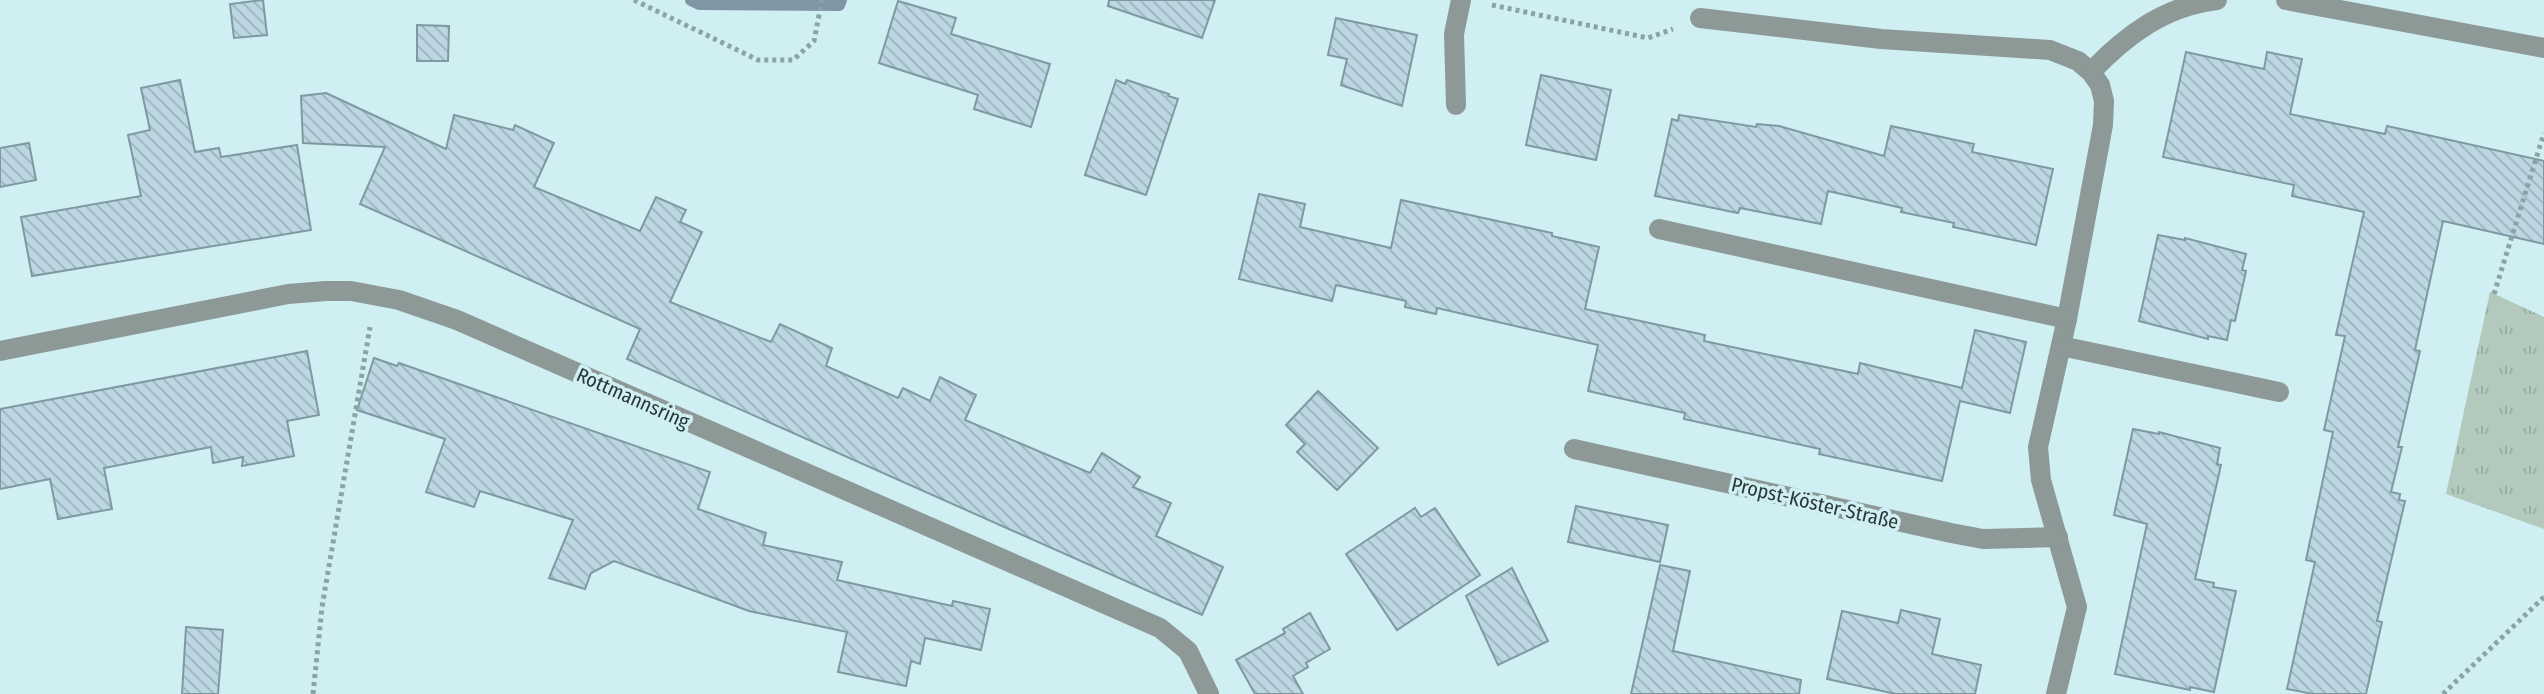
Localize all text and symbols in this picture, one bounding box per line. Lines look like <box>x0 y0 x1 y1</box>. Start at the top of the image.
street label: Rottmannsring <box>573 362 694 434</box>
street label: Propst-Köster-Straße <box>1729 472 1901 534</box>

